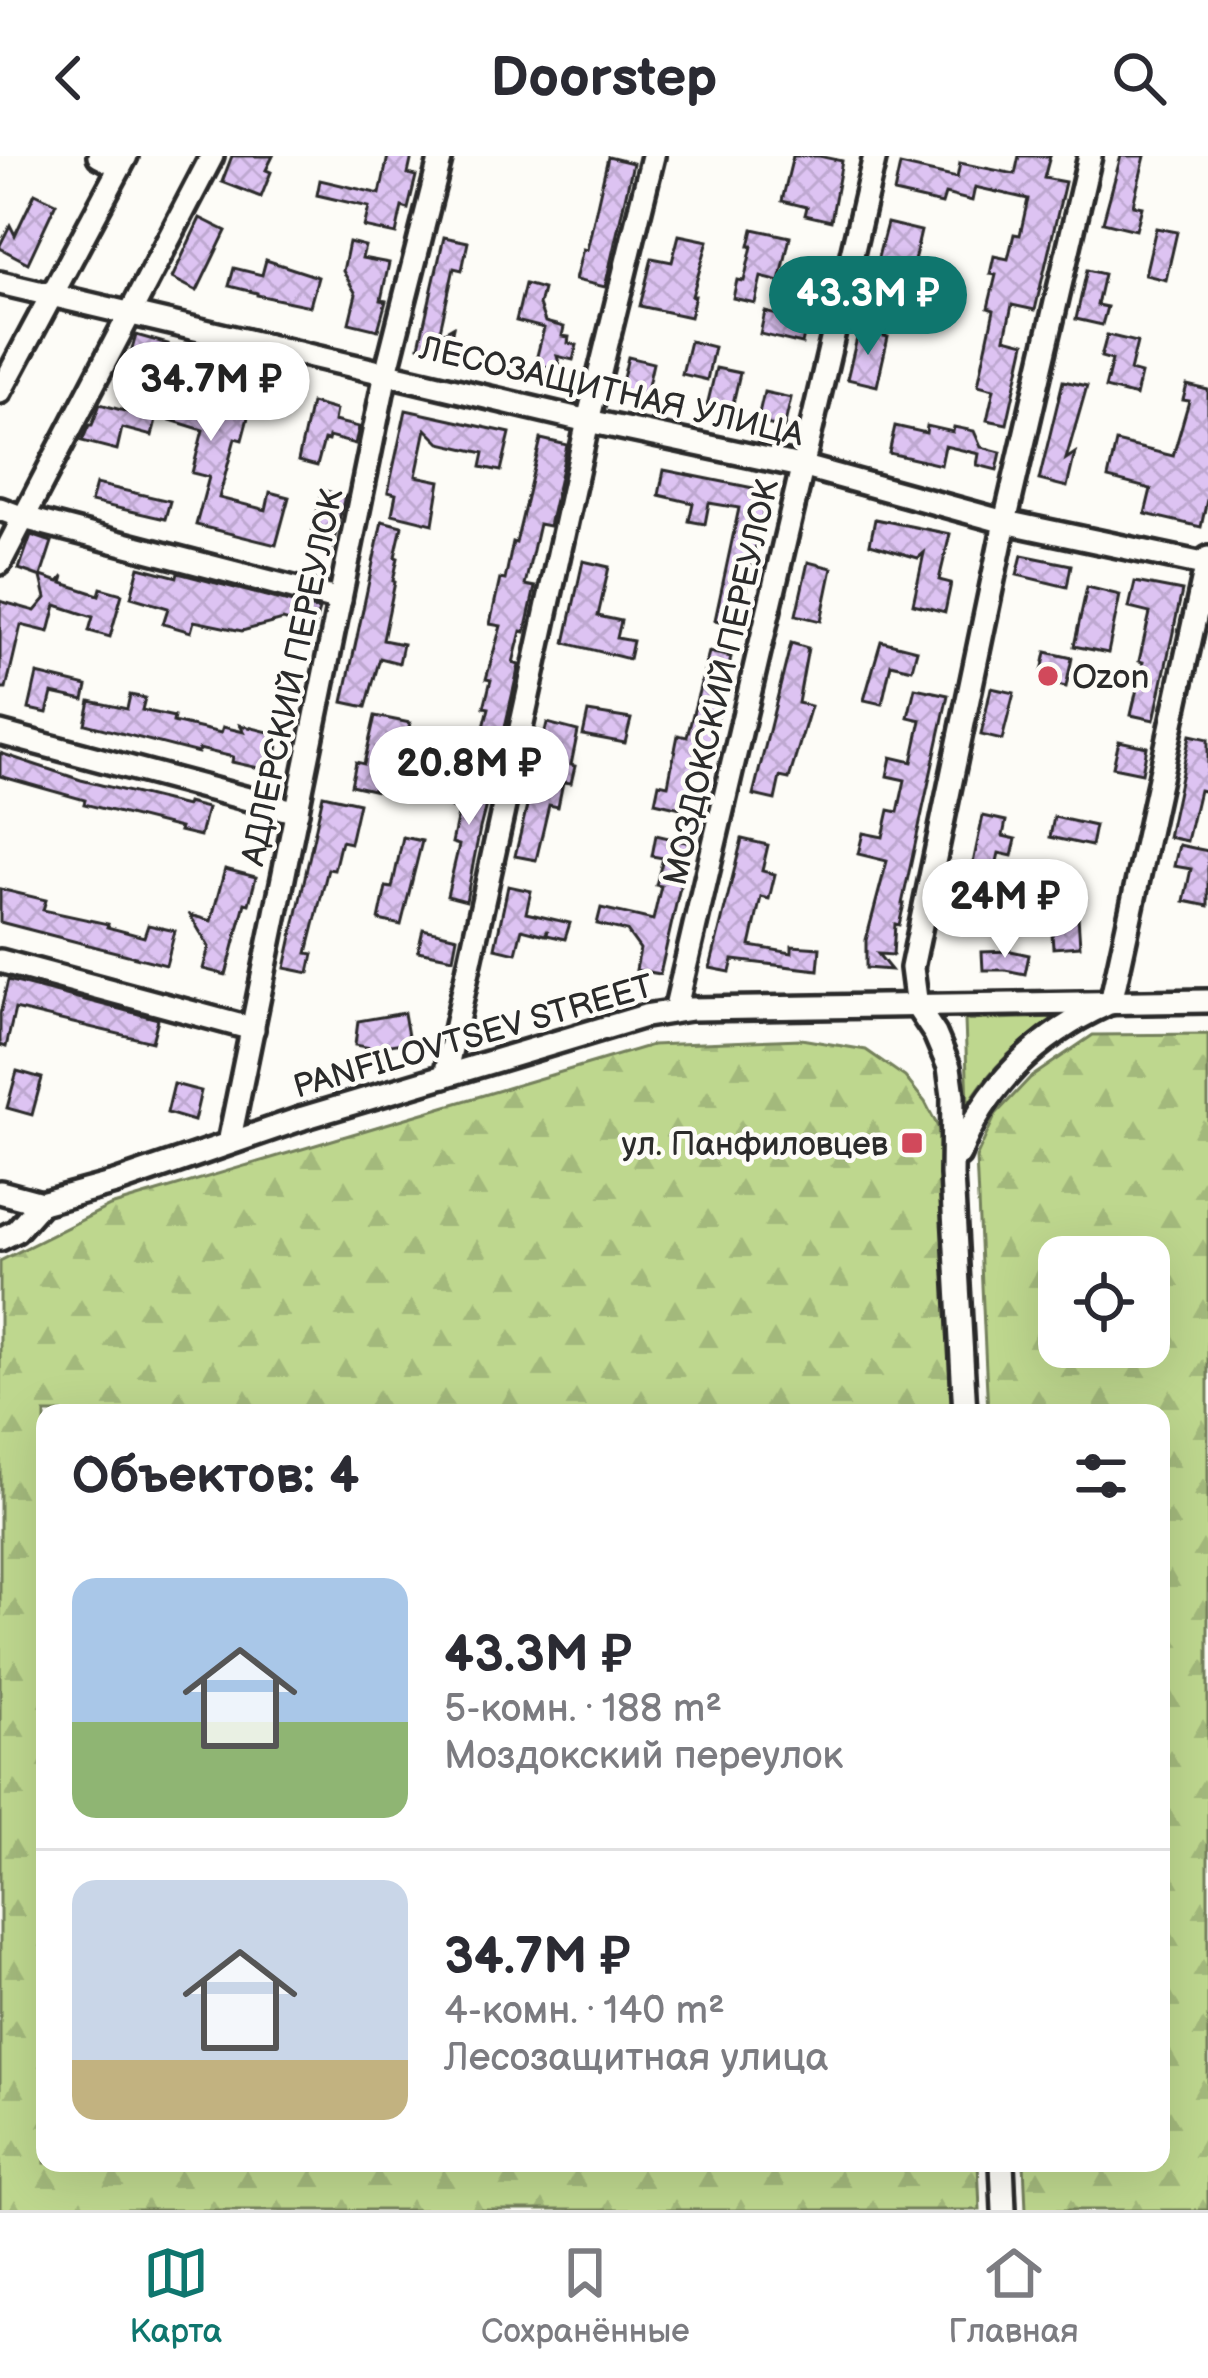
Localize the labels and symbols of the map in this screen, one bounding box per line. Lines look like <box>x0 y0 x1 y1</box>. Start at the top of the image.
pin: 43.3M ₽ <box>757 256 979 358</box>
street label: ЛЕСОЗАЩИТНАЯ УЛИЦА <box>415 328 808 456</box>
pin: 34.7M ₽ <box>100 342 322 444</box>
street label: МОЗДОКСКИЙ ПЕРЕУЛОК <box>656 475 788 889</box>
street label: АДЛЕРСКИЙ ПЕРЕУЛОК <box>233 485 353 870</box>
place label: Ozon <box>1072 658 1149 698</box>
marker: Ozon <box>1035 663 1061 689</box>
pin: 20.8M ₽ <box>358 726 580 828</box>
pin: 24M ₽ <box>921 859 1089 961</box>
street label: PANFILOVTSEV STREET <box>289 966 658 1107</box>
place label: ул. Панфиловцев <box>621 1125 888 1165</box>
marker: ул. Панфиловцев <box>899 1130 925 1156</box>

